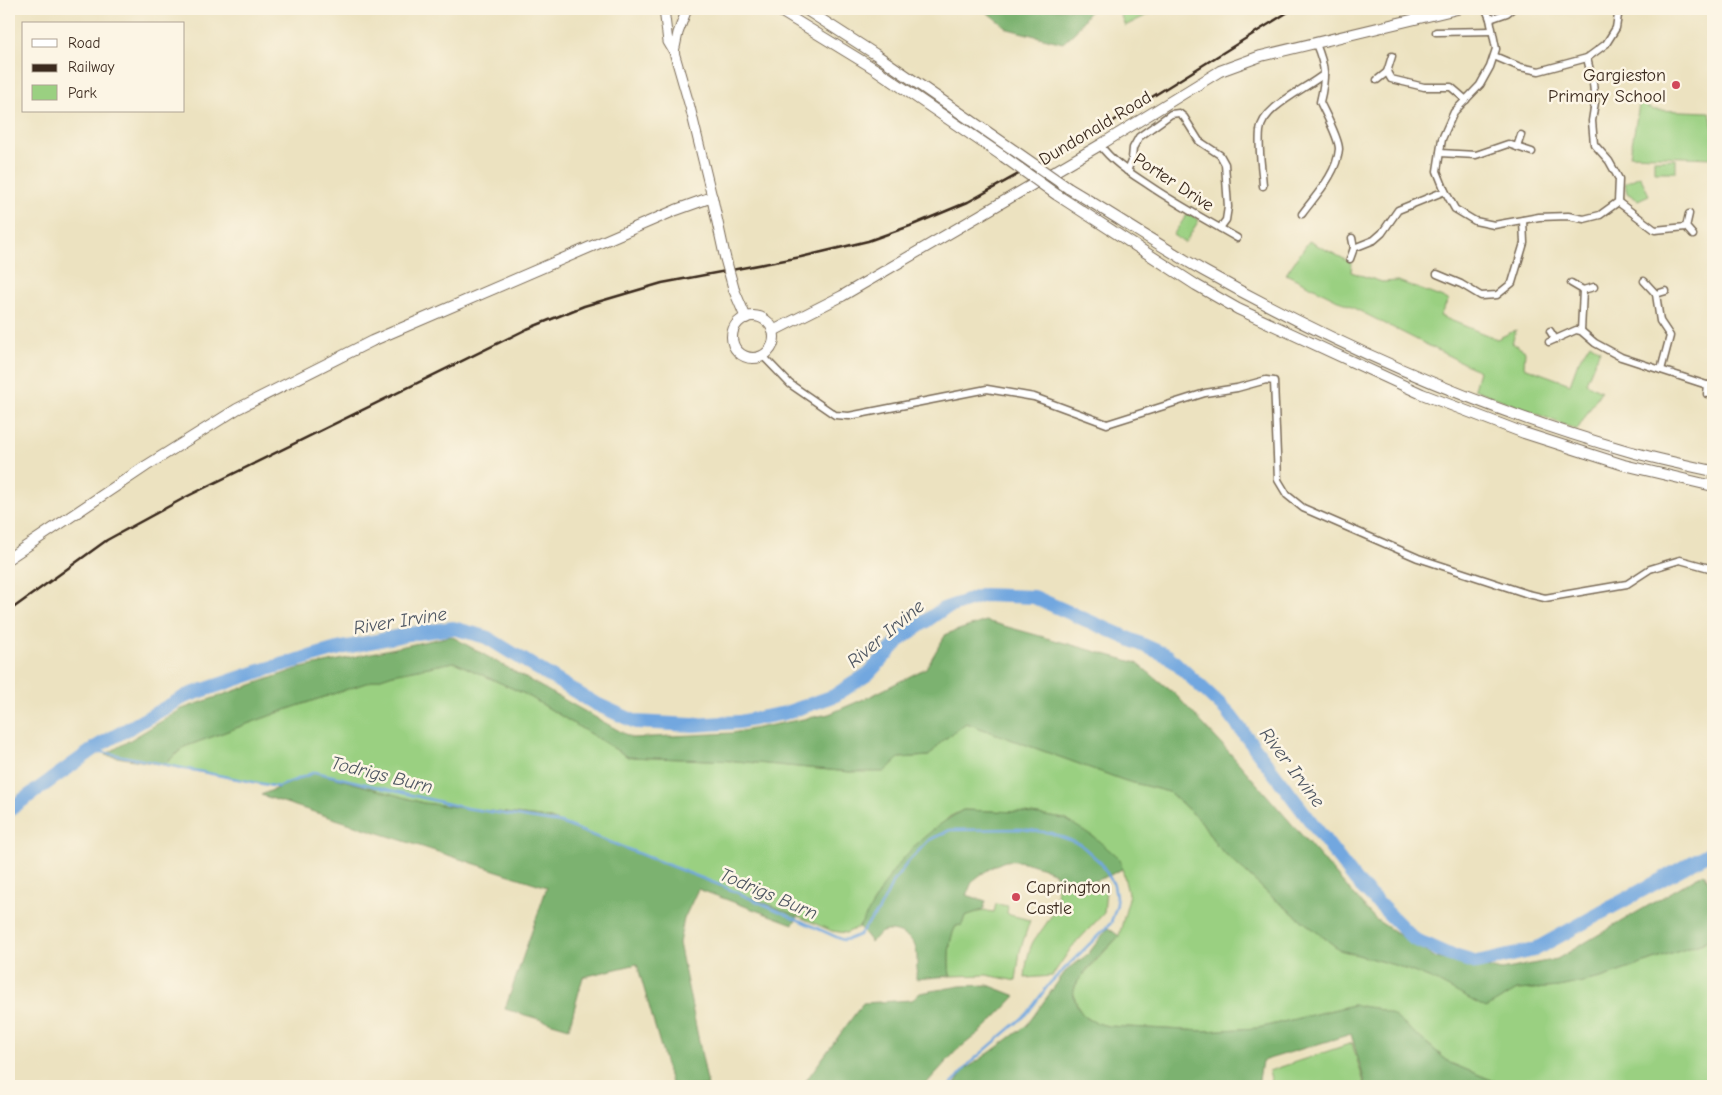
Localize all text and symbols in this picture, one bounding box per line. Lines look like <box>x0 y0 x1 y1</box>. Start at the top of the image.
legend <box>22 22 185 112</box>
text: Road <box>68 34 100 52</box>
text: Railway <box>68 58 115 76</box>
place label: Gargieston Primary School <box>1548 65 1666 107</box>
marker: Gargieston Primary School <box>1670 79 1682 91</box>
text: Park <box>68 84 97 102</box>
street label: Dundonald Road <box>1035 87 1155 170</box>
street label: Porter Drive <box>1130 149 1218 216</box>
water label: River Irvine <box>842 595 929 673</box>
water label: River Irvine <box>352 603 449 639</box>
water label: River Irvine <box>1255 723 1330 812</box>
water label: Todrigs Burn <box>329 752 435 798</box>
water label: Todrigs Burn <box>716 863 821 924</box>
place label: Caprington Castle <box>1026 877 1111 919</box>
marker: Caprington Castle <box>1010 891 1022 903</box>

